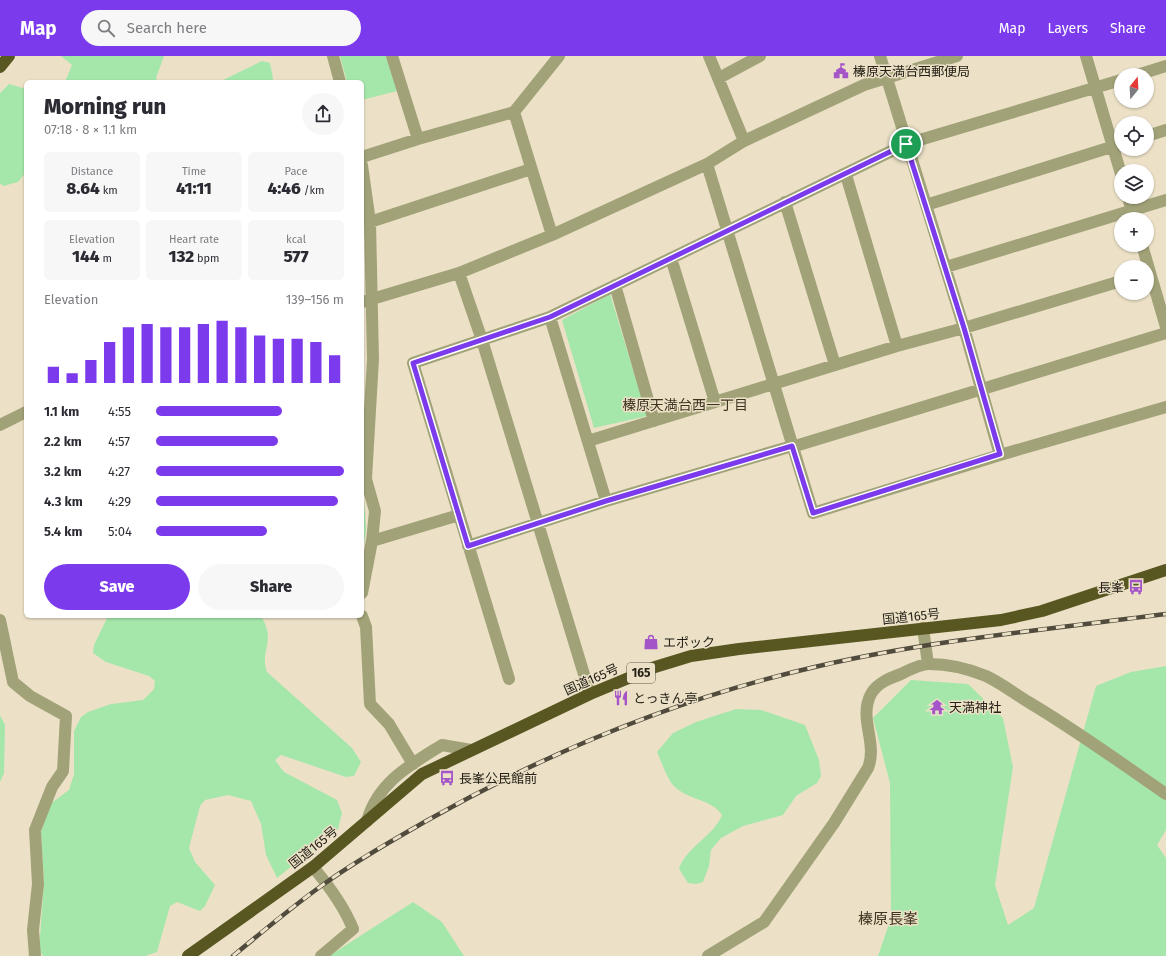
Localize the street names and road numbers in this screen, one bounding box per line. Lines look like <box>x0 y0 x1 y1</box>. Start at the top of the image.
street label: 国道165号 <box>881 606 941 627</box>
street label: 国道165号 <box>562 661 621 698</box>
road number: 165 <box>627 663 655 683</box>
street label: 国道165号 <box>286 823 341 871</box>

